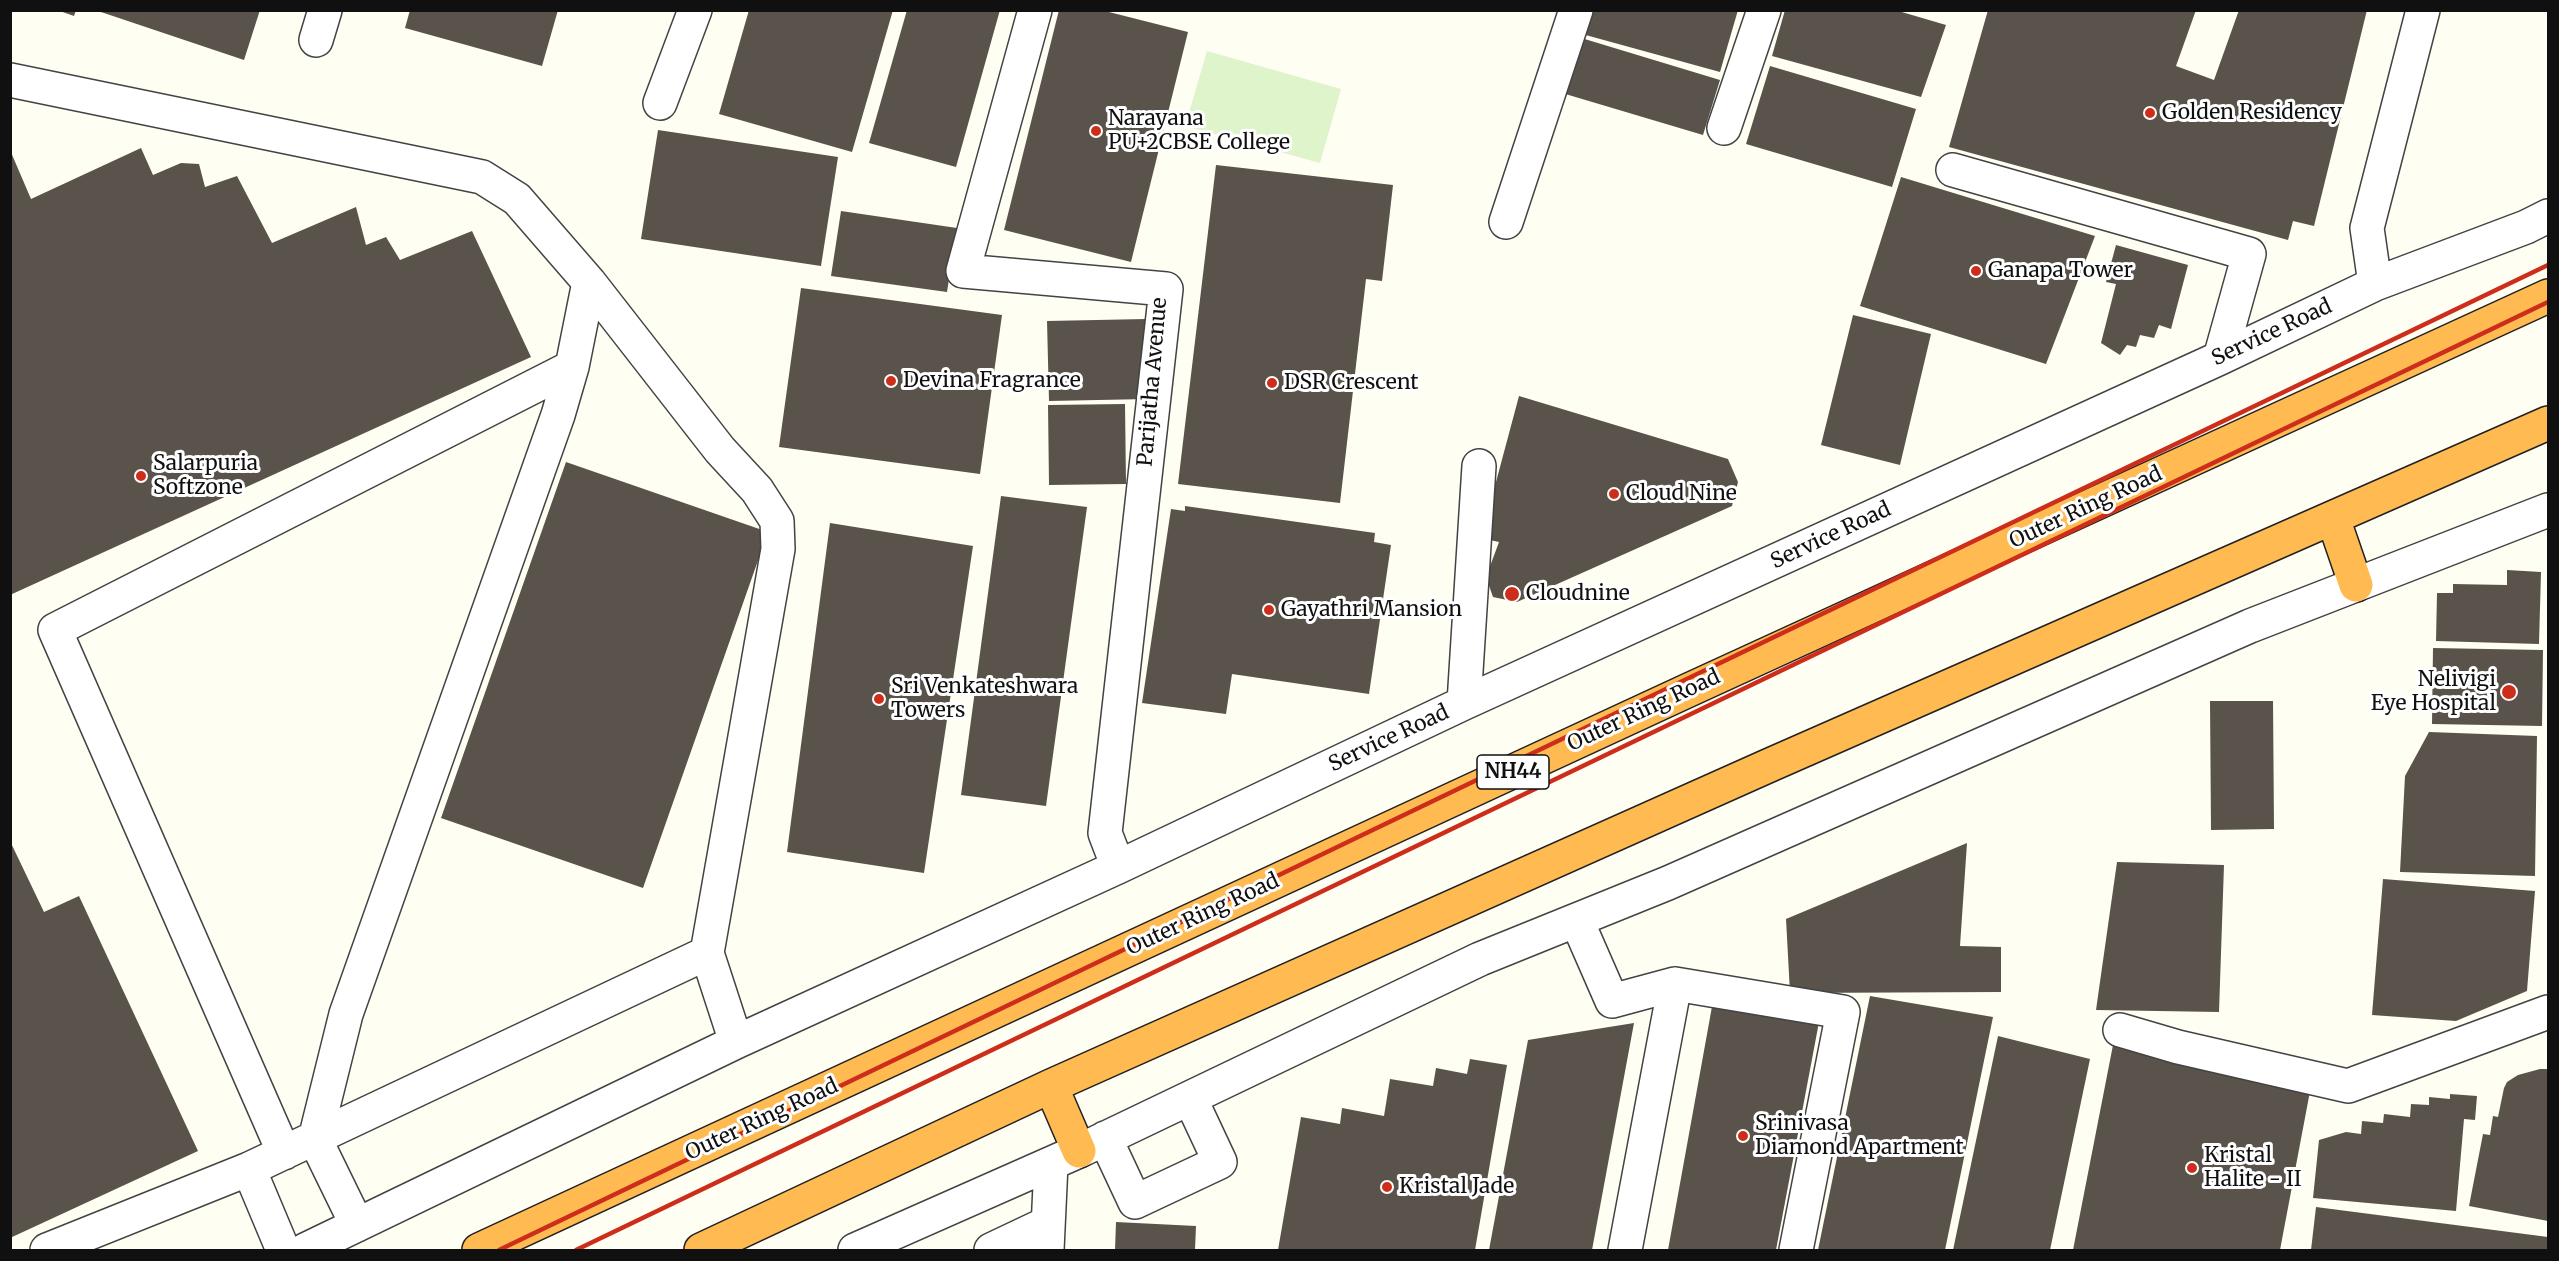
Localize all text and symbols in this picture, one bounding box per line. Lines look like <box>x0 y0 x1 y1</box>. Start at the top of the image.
place label: Golden Residency <box>2162 100 2342 126</box>
place label: Narayana PU+2CBSE College <box>1108 106 1290 156</box>
marker: Golden Residency <box>2143 106 2157 120</box>
marker: Narayana PU+2CBSE College <box>1089 124 1103 138</box>
place label: Ganapa Tower <box>1988 258 2133 284</box>
marker: Ganapa Tower <box>1969 264 1983 278</box>
street label: Service Road <box>2208 294 2336 372</box>
street label: Parijatha Avenue <box>1133 296 1173 468</box>
place label: Devina Fragrance <box>903 368 1081 394</box>
place label: DSR Crescent <box>1284 370 1418 396</box>
marker: Devina Fragrance <box>884 374 898 388</box>
marker: DSR Crescent <box>1265 376 1279 390</box>
place label: Salarpuria Softzone <box>153 451 258 501</box>
street label: Outer Ring Road <box>2006 462 2166 554</box>
marker: Salarpuria Softzone <box>134 469 148 483</box>
place label: Cloud Nine <box>1626 481 1737 507</box>
marker: Cloud Nine <box>1607 487 1621 501</box>
street label: Service Road <box>1767 497 1895 575</box>
place label: Cloudnine <box>1526 581 1630 607</box>
marker: Cloudnine <box>1503 585 1521 603</box>
place label: Gayathri Mansion <box>1281 597 1462 623</box>
marker: Gayathri Mansion <box>1262 603 1276 617</box>
street label: Outer Ring Road <box>1564 665 1724 757</box>
place label: Nelivigi Eye Hospital <box>2371 667 2496 717</box>
place label: Sri Venkateshwara Towers <box>891 674 1078 724</box>
marker: Nelivigi Eye Hospital <box>2500 683 2518 701</box>
marker: Sri Venkateshwara Towers <box>872 692 886 706</box>
street label: Service Road <box>1325 700 1453 778</box>
road number: NH44 <box>1477 755 1549 789</box>
street label: Outer Ring Road <box>1123 869 1283 961</box>
street label: Outer Ring Road <box>682 1074 842 1166</box>
place label: Srinivasa Diamond Apartment <box>1755 1111 1964 1161</box>
marker: Srinivasa Diamond Apartment <box>1736 1129 1750 1143</box>
place label: Kristal Halite - II <box>2204 1143 2302 1193</box>
marker: Kristal Halite - II <box>2185 1161 2199 1175</box>
place label: Kristal Jade <box>1399 1174 1514 1200</box>
marker: Kristal Jade <box>1380 1180 1394 1194</box>

